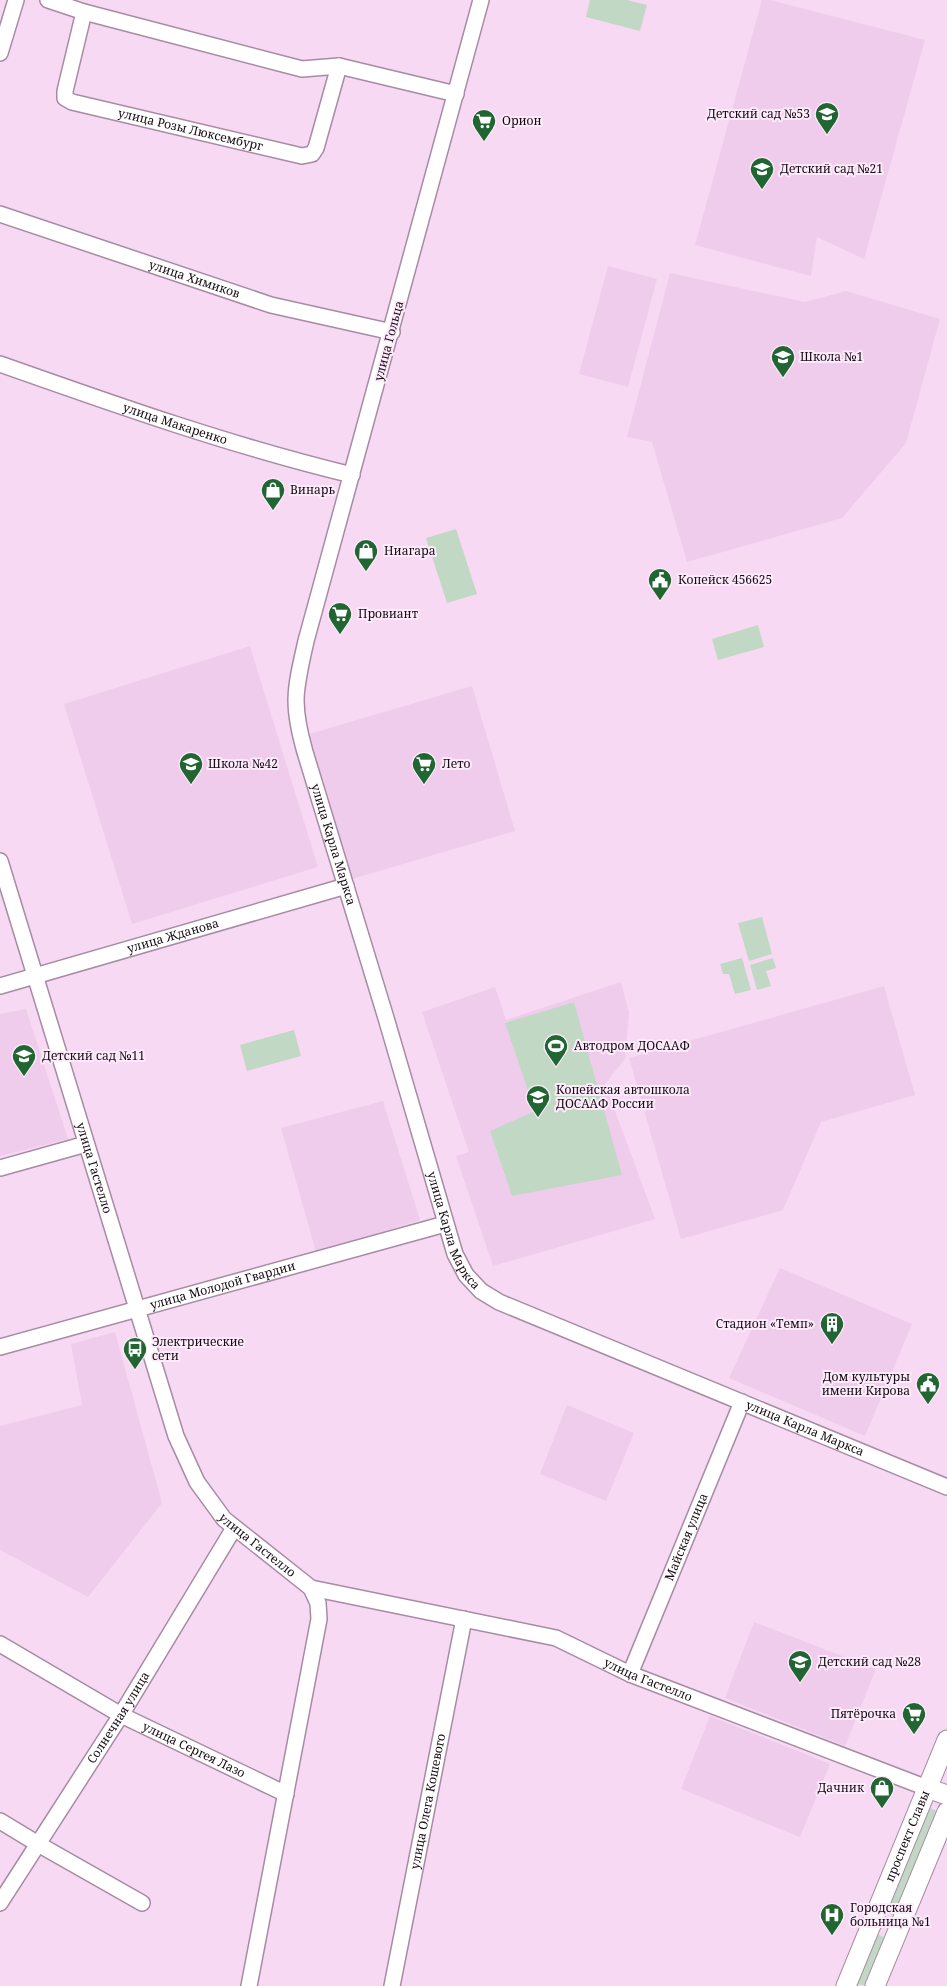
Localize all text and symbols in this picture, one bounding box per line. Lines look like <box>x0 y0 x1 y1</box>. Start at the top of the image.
school or university icon: Детский сад №53 <box>814 101 840 135</box>
street label: улица Розы Люксембург <box>116 104 265 155</box>
place label: Детский сад №53 <box>707 105 810 122</box>
supermarket icon: Орион <box>471 108 497 142</box>
place label: Орион <box>502 112 542 129</box>
school or university icon: Детский сад №21 <box>749 156 775 190</box>
place label: Детский сад №21 <box>780 160 883 177</box>
street label: улица Химиков <box>147 256 243 302</box>
street label: улица Гольца <box>370 299 407 383</box>
school or university icon: Школа №1 <box>770 344 796 378</box>
place label: Школа №1 <box>800 348 863 365</box>
street label: улица Макаренко <box>121 398 229 448</box>
shop icon: Винарь <box>260 477 286 511</box>
place label: Винарь <box>290 481 335 498</box>
shop icon: Ниагара <box>353 538 379 572</box>
place label: Ниагара <box>384 542 436 559</box>
public building icon: Копейск 456625 <box>647 567 673 601</box>
place label: Копейск 456625 <box>678 571 772 588</box>
supermarket icon: Провиант <box>327 601 353 635</box>
place label: Провиант <box>358 605 419 622</box>
school or university icon: Школа №42 <box>178 751 204 785</box>
supermarket icon: Лето <box>411 751 437 785</box>
place label: Школа №42 <box>208 755 278 772</box>
place label: Лето <box>442 755 471 772</box>
street label: улица Карла Маркса <box>307 781 360 907</box>
street label: улица Жданова <box>125 914 221 957</box>
sports icon: Автодром ДОСААФ <box>543 1033 569 1067</box>
place label: Автодром ДОСААФ <box>574 1037 690 1054</box>
school or university icon: Детский сад №11 <box>11 1043 37 1077</box>
place label: Детский сад №11 <box>42 1047 145 1064</box>
place label: Копейская автошкола ДОСААФ России <box>556 1081 690 1112</box>
school or university icon: Копейская автошкола ДОСААФ России <box>525 1084 551 1118</box>
street label: улица Гастелло <box>73 1120 116 1215</box>
street label: улица Карла Маркса <box>423 1169 484 1293</box>
street label: улица Молодой Гвардии <box>148 1257 297 1313</box>
building icon: Стадион «Темп» <box>819 1311 845 1345</box>
place label: Стадион «Темп» <box>716 1315 814 1332</box>
place label: Электрические сети <box>152 1333 244 1364</box>
bus stop icon: Электрические сети <box>122 1336 148 1370</box>
place label: Дом культуры имени Кирова <box>822 1368 910 1399</box>
public building icon: Дом культуры имени Кирова <box>915 1371 941 1405</box>
street label: улица Карла Маркса <box>744 1396 867 1460</box>
street label: Майская улица <box>660 1490 712 1583</box>
street label: улица Гастелло <box>215 1510 300 1581</box>
school or university icon: Детский сад №28 <box>787 1649 813 1683</box>
place label: Детский сад №28 <box>818 1653 921 1670</box>
street label: улица Гастелло <box>601 1654 695 1705</box>
street label: Солнечная улица <box>83 1668 153 1767</box>
supermarket icon: Пятёрочка <box>901 1701 927 1735</box>
place label: Пятёрочка <box>831 1705 896 1722</box>
street label: улица Сергея Лазо <box>140 1718 248 1781</box>
street label: улица Олега Кошевого <box>406 1732 449 1871</box>
shop icon: Дачник <box>869 1775 895 1809</box>
place label: Дачник <box>817 1779 865 1796</box>
street label: проспект Славы <box>881 1788 933 1884</box>
place label: Городская больница №1 <box>850 1899 931 1930</box>
hospital icon: Городская больница №1 <box>819 1902 845 1936</box>

